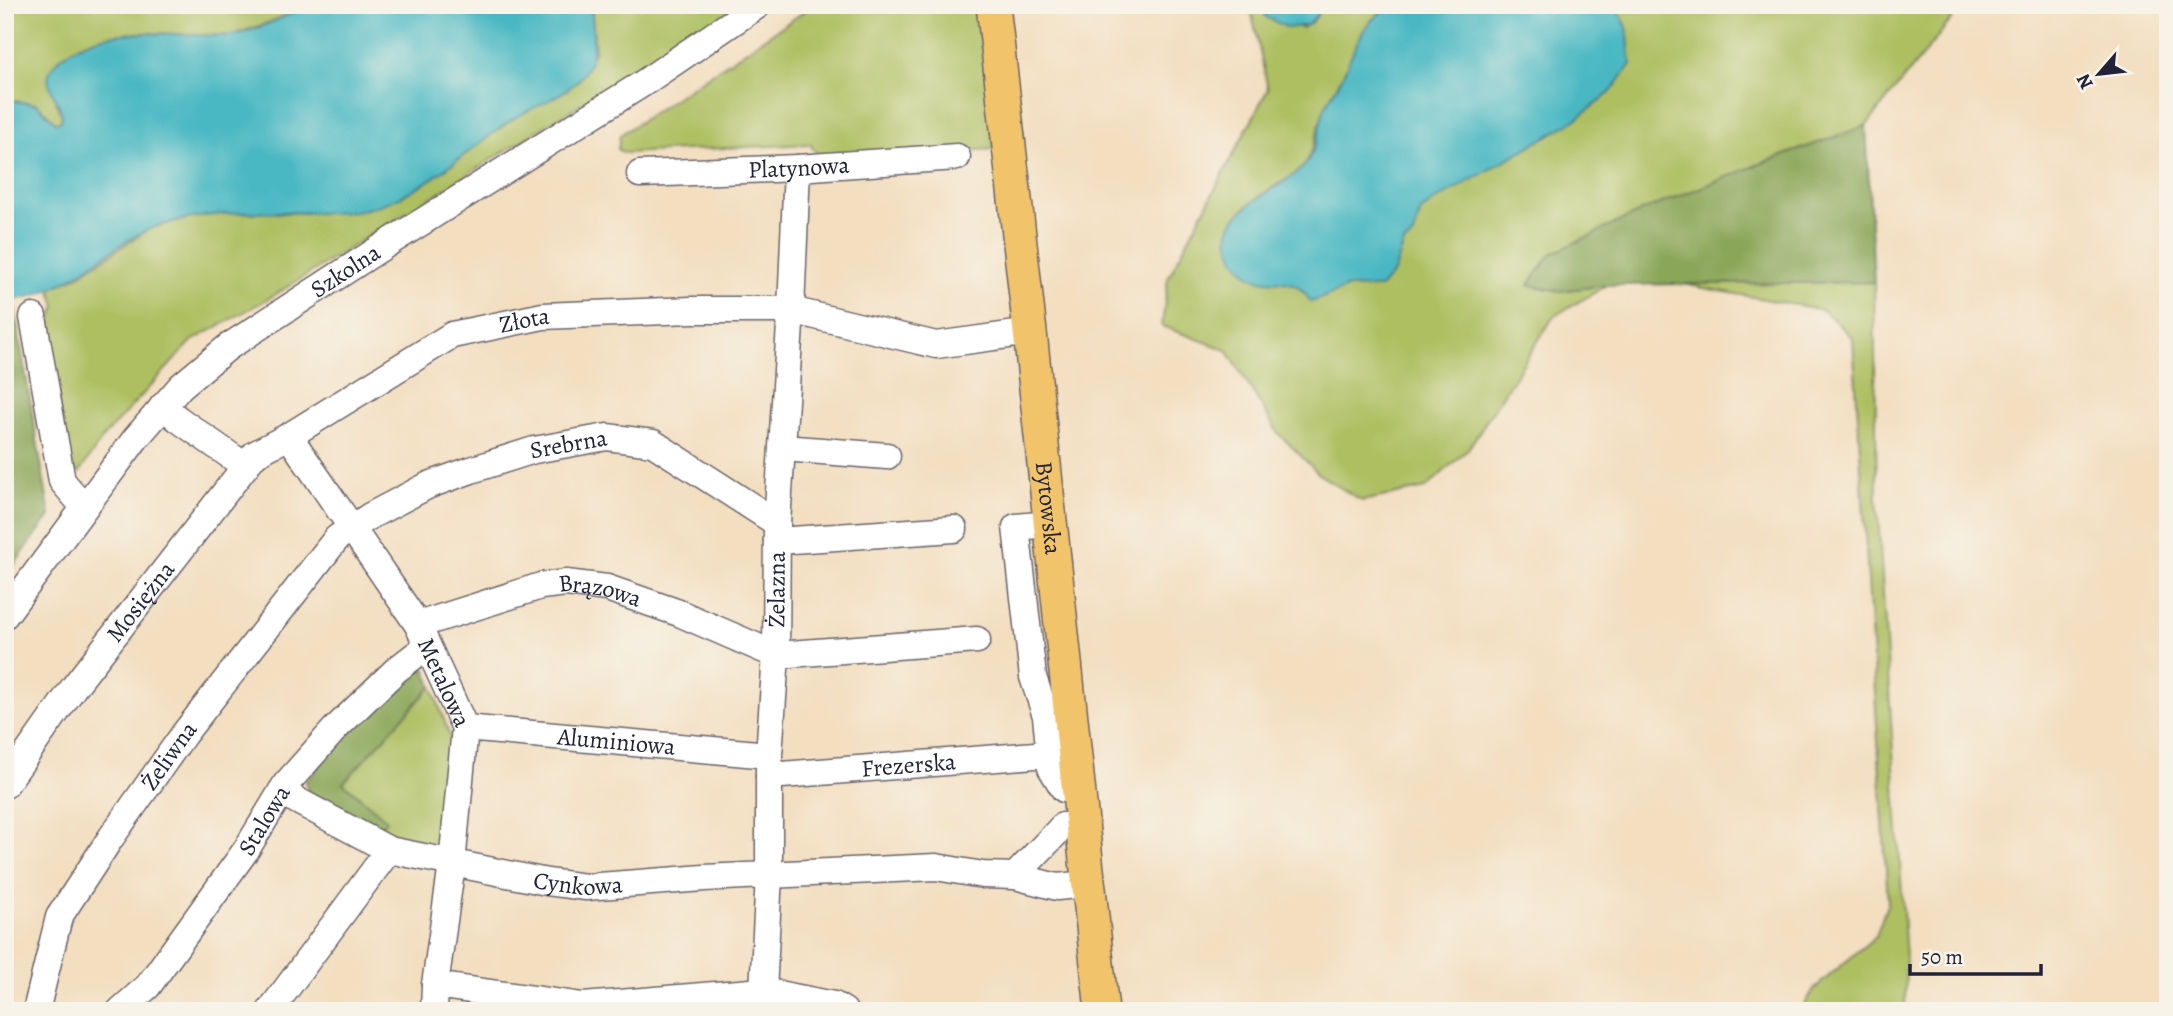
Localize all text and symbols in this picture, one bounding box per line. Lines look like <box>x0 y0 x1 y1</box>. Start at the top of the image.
north arrow <box>2064 38 2134 108</box>
text: N <box>2070 69 2100 94</box>
street label: Platynowa <box>748 148 851 186</box>
street label: Szkolna <box>304 236 387 305</box>
street label: Złota <box>496 300 551 341</box>
street label: Srebrna <box>527 421 610 466</box>
street label: Bytowska <box>1028 460 1070 557</box>
street label: Żelazna <box>760 550 793 628</box>
street label: Mosiężna <box>99 554 182 649</box>
street label: Brązowa <box>557 566 647 615</box>
street label: Metalowa <box>410 633 479 733</box>
street label: Żeliwna <box>133 714 205 797</box>
street label: Aluminiowa <box>555 720 678 763</box>
street label: Frezerska <box>860 745 958 785</box>
street label: Stalowa <box>230 778 298 861</box>
street label: Cynkowa <box>531 864 625 903</box>
scale bar <box>1910 932 2042 976</box>
text: 50 m <box>1921 943 1963 971</box>

